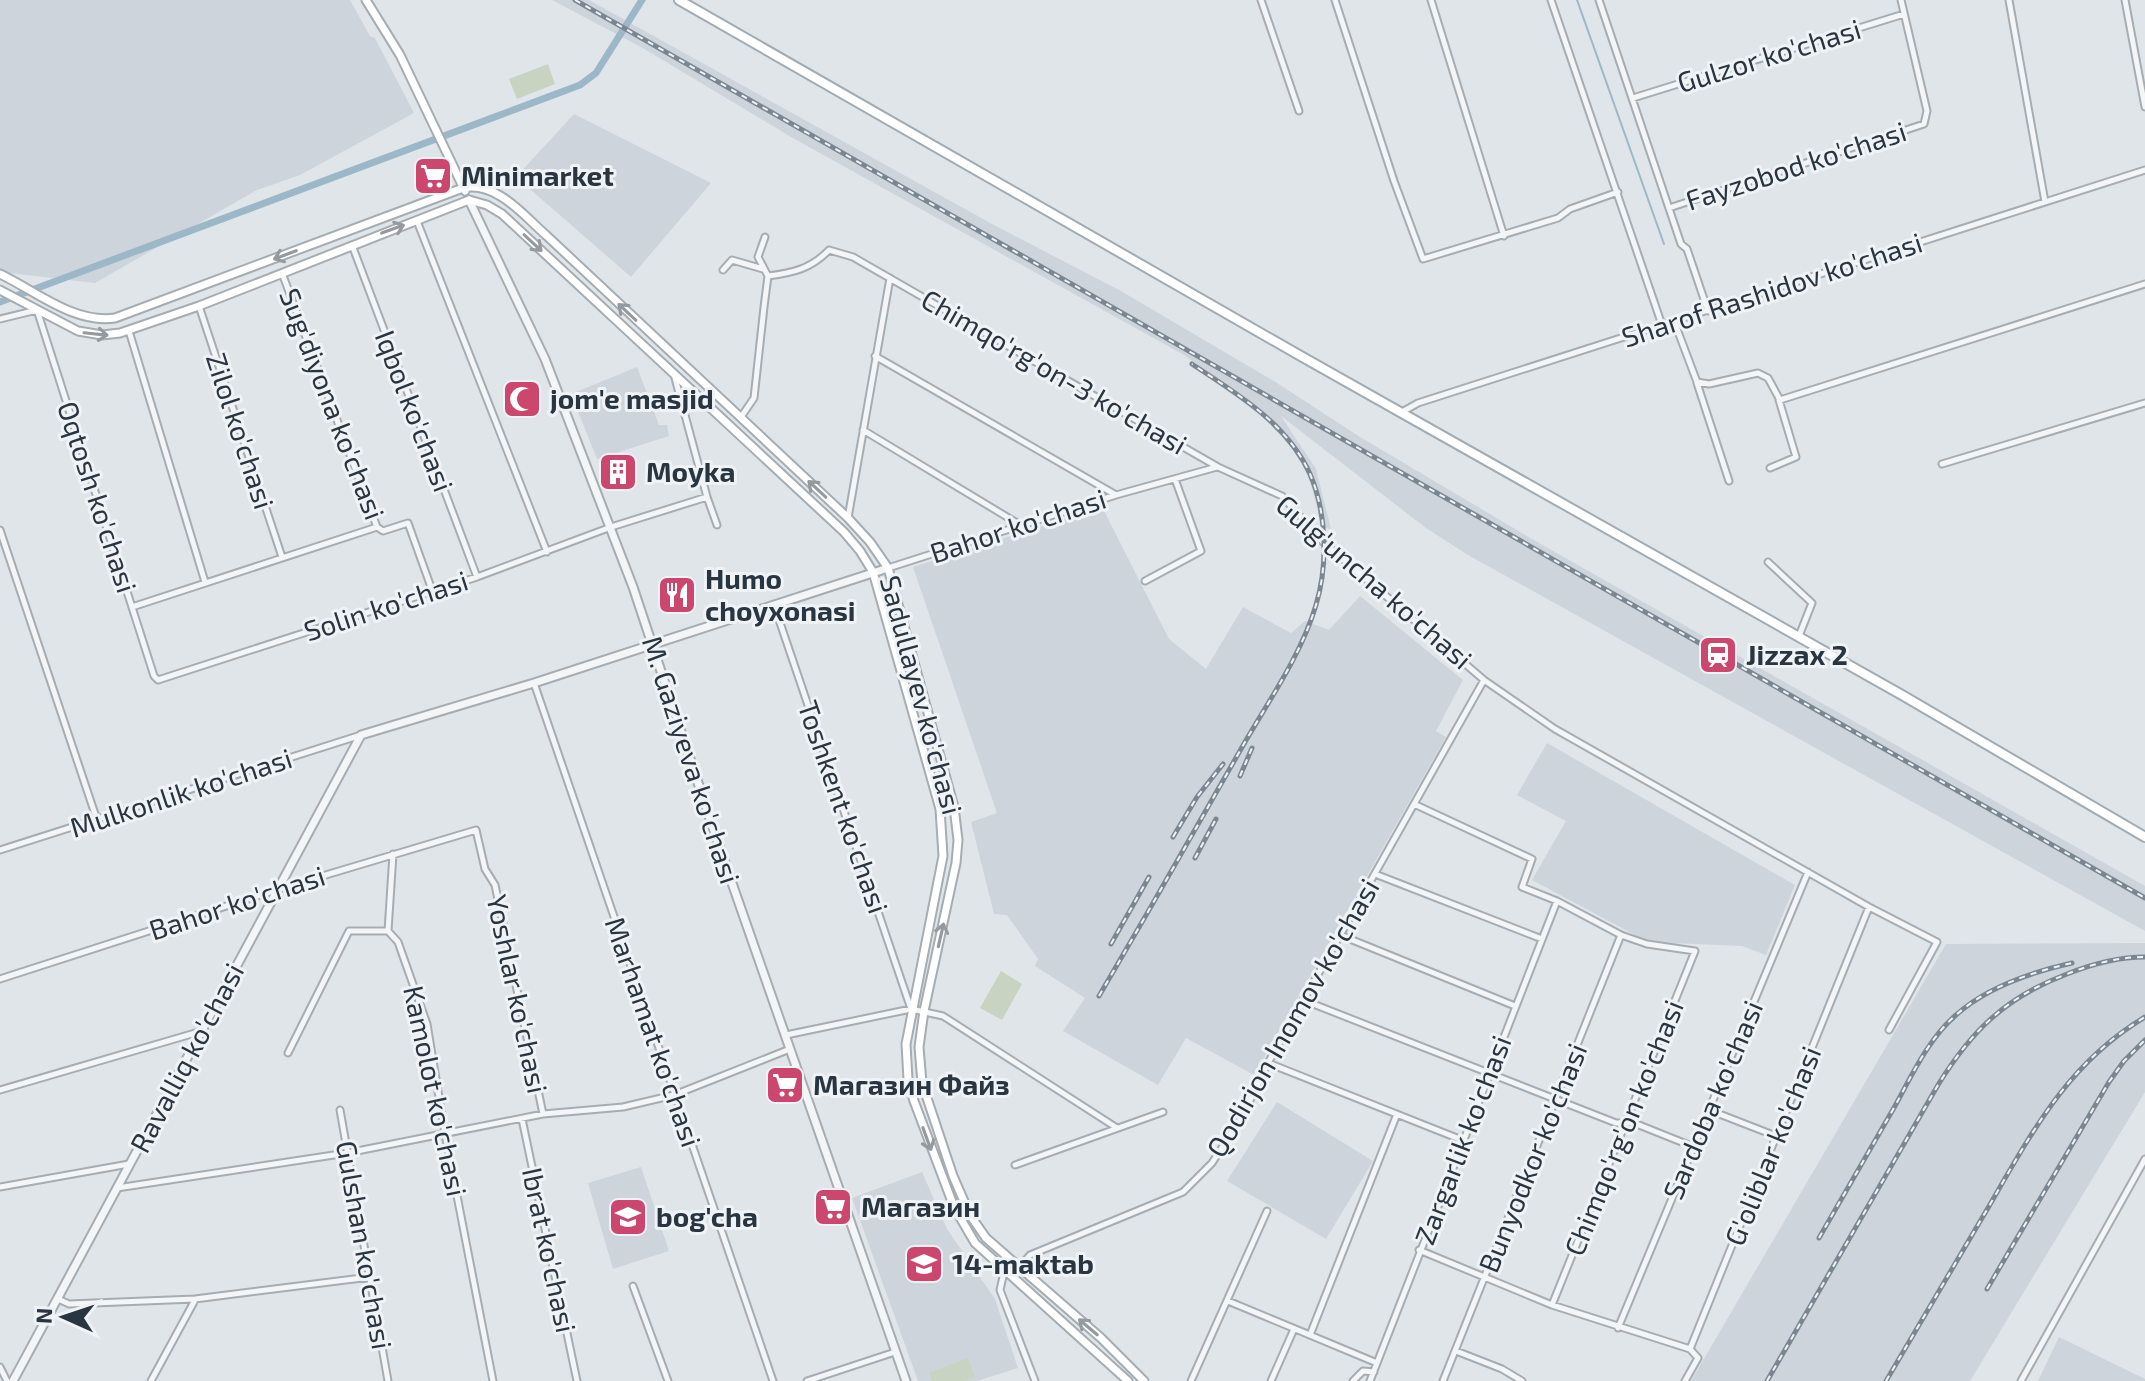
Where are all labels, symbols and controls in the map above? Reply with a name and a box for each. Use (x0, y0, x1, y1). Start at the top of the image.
street label: Gulzor ko'chasi (1673, 11, 1865, 99)
street label: Fayzobod ko'chasi (1681, 113, 1910, 217)
supermarket icon: Minimarket (412, 155, 454, 197)
place label: Minimarket (461, 158, 614, 192)
one-way arrow (380, 221, 405, 235)
street label: Sharof Rashidov ko'chasi (1617, 224, 1926, 354)
one-way arrow (523, 233, 543, 252)
one-way arrow (274, 249, 298, 263)
street label: Chimqo'rg'on-3 ko'chasi (916, 281, 1193, 461)
street label: Sug'diyona ko'chasi (273, 283, 393, 524)
one-way arrow (618, 303, 638, 321)
street label: Iqbol ko'chasi (369, 325, 461, 496)
one-way arrow (83, 326, 109, 341)
street label: Zilol ko'chasi (200, 348, 282, 513)
mosque icon: jom'e masjid (501, 378, 543, 420)
place label: jom'e masjid (550, 381, 714, 415)
street label: Oqtosh ko'chasi (51, 397, 145, 597)
building icon: Moyka (597, 451, 639, 493)
place label: Moyka (646, 454, 735, 488)
one-way arrow (808, 481, 828, 499)
street label: Bahor ko'chasi (925, 481, 1110, 569)
street label: Gulg'uncha ko'chasi (1270, 487, 1479, 676)
place label: Humo choyxonasi (705, 561, 856, 627)
street label: Solin ko'chasi (299, 563, 472, 648)
street label: Sadullayev ko'chasi (874, 571, 970, 818)
restaurant icon: Humo choyxonasi (656, 574, 698, 616)
street label: M. Gaziyeva ko'chasi (636, 632, 748, 888)
station icon: Jizzax 2 (1697, 634, 1739, 676)
place label: Jizzax 2 (1746, 637, 1848, 671)
street label: Toshkent ko'chasi (792, 696, 896, 917)
street label: Mulkonlik ko'chasi (65, 740, 296, 844)
street label: Bahor ko'chasi (144, 858, 329, 946)
street label: Qodirjon Inomov ko'chasi (1199, 872, 1386, 1163)
street label: Yoshlar ko'chasi (480, 891, 556, 1096)
street label: Marhamat ko'chasi (599, 912, 709, 1151)
one-way arrow (934, 922, 949, 948)
street label: Ravalliq ko'chasi (122, 957, 250, 1158)
street label: Kamolot ko'chasi (397, 982, 475, 1199)
street label: Chimqo'rg'on ko'chasi (1556, 995, 1690, 1260)
street label: Sardoba ko'chasi (1655, 995, 1769, 1204)
street label: Zargarlik ko'chasi (1407, 1030, 1518, 1249)
street label: Bunyodkor ko'chasi (1471, 1038, 1594, 1277)
street label: G'oliblar ko'chasi (1717, 1041, 1827, 1250)
supermarket icon: Магазин Файз (764, 1064, 806, 1106)
place label: Магазин Файз (813, 1067, 1010, 1101)
one-way arrow (921, 1126, 936, 1151)
street label: Gulshan ko'chasi (330, 1138, 400, 1352)
street label: Ibrat ko'chasi (516, 1164, 584, 1335)
supermarket icon: Магазин (812, 1186, 854, 1228)
place label: Магазин (861, 1189, 980, 1223)
school or university icon: bog'cha (607, 1196, 649, 1238)
place label: bog'cha (656, 1199, 758, 1233)
school or university icon: 14-maktab (903, 1243, 945, 1285)
place label: 14-maktab (952, 1246, 1094, 1280)
north arrow (24, 1277, 104, 1357)
text: N (30, 1307, 56, 1325)
one-way arrow (1079, 1318, 1099, 1336)

